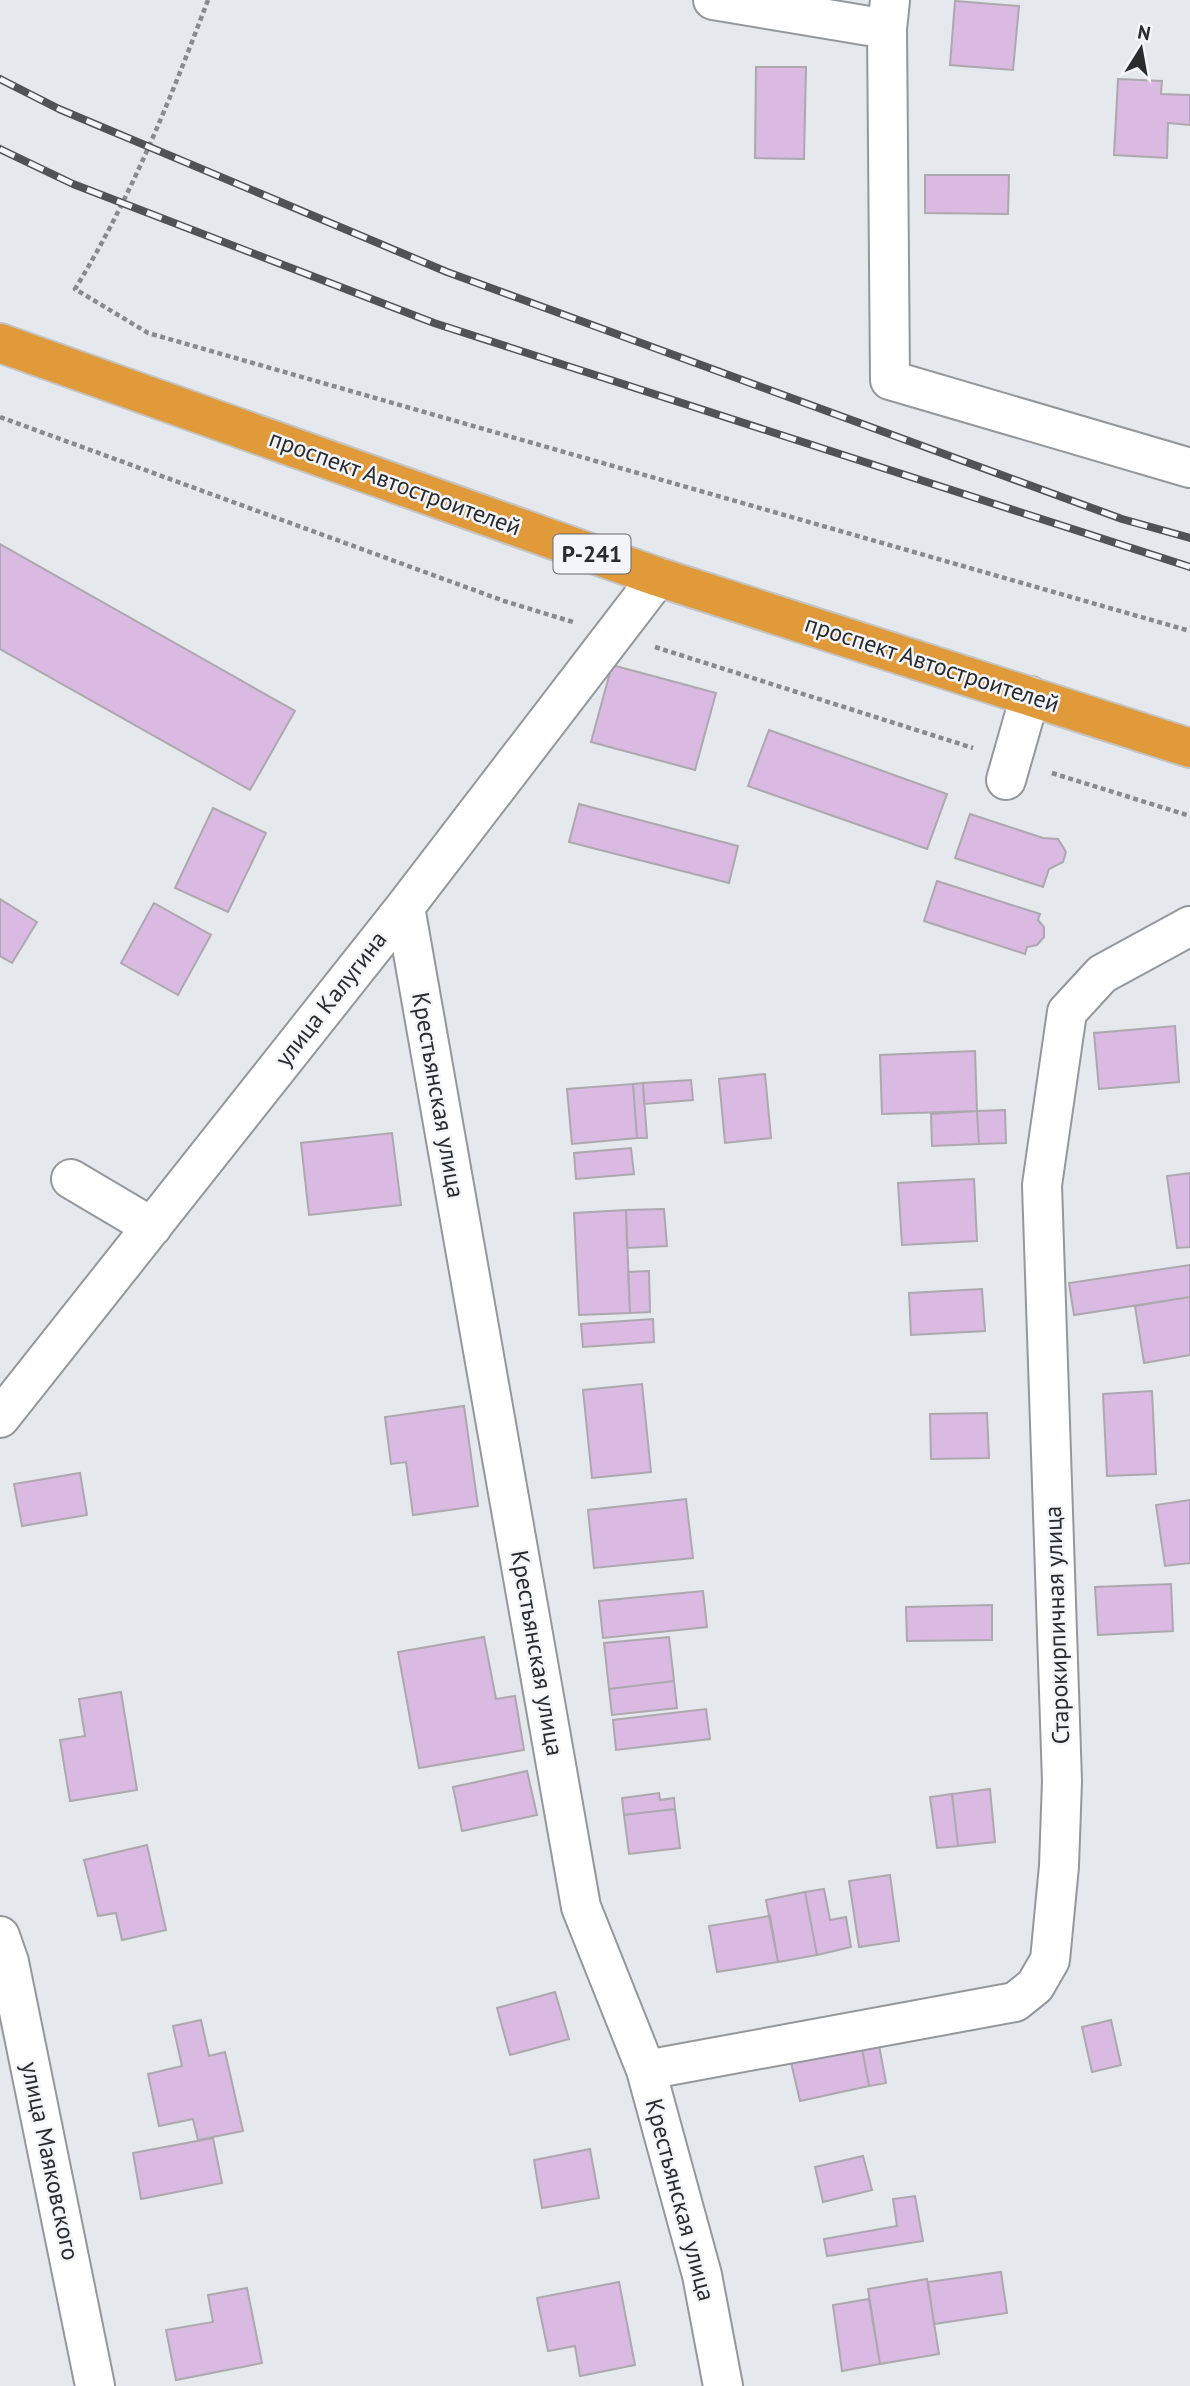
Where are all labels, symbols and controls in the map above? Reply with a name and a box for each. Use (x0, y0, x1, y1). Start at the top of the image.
north arrow (1106, 14, 1176, 84)
text: N (1136, 19, 1153, 45)
street label: проспект Автостроителей (265, 423, 525, 543)
road number: Р-241 (554, 534, 630, 574)
street label: проспект Автостроителей (801, 608, 1063, 719)
street label: улица Калугина (268, 924, 393, 1073)
street label: Крестьянская улица (405, 990, 472, 1200)
street label: Старокирпичная улица (1037, 1505, 1076, 1745)
street label: Крестьянская улица (504, 1548, 571, 1758)
street label: улица Маяковского (14, 2059, 87, 2263)
street label: Крестьянская улица (639, 2095, 722, 2304)

